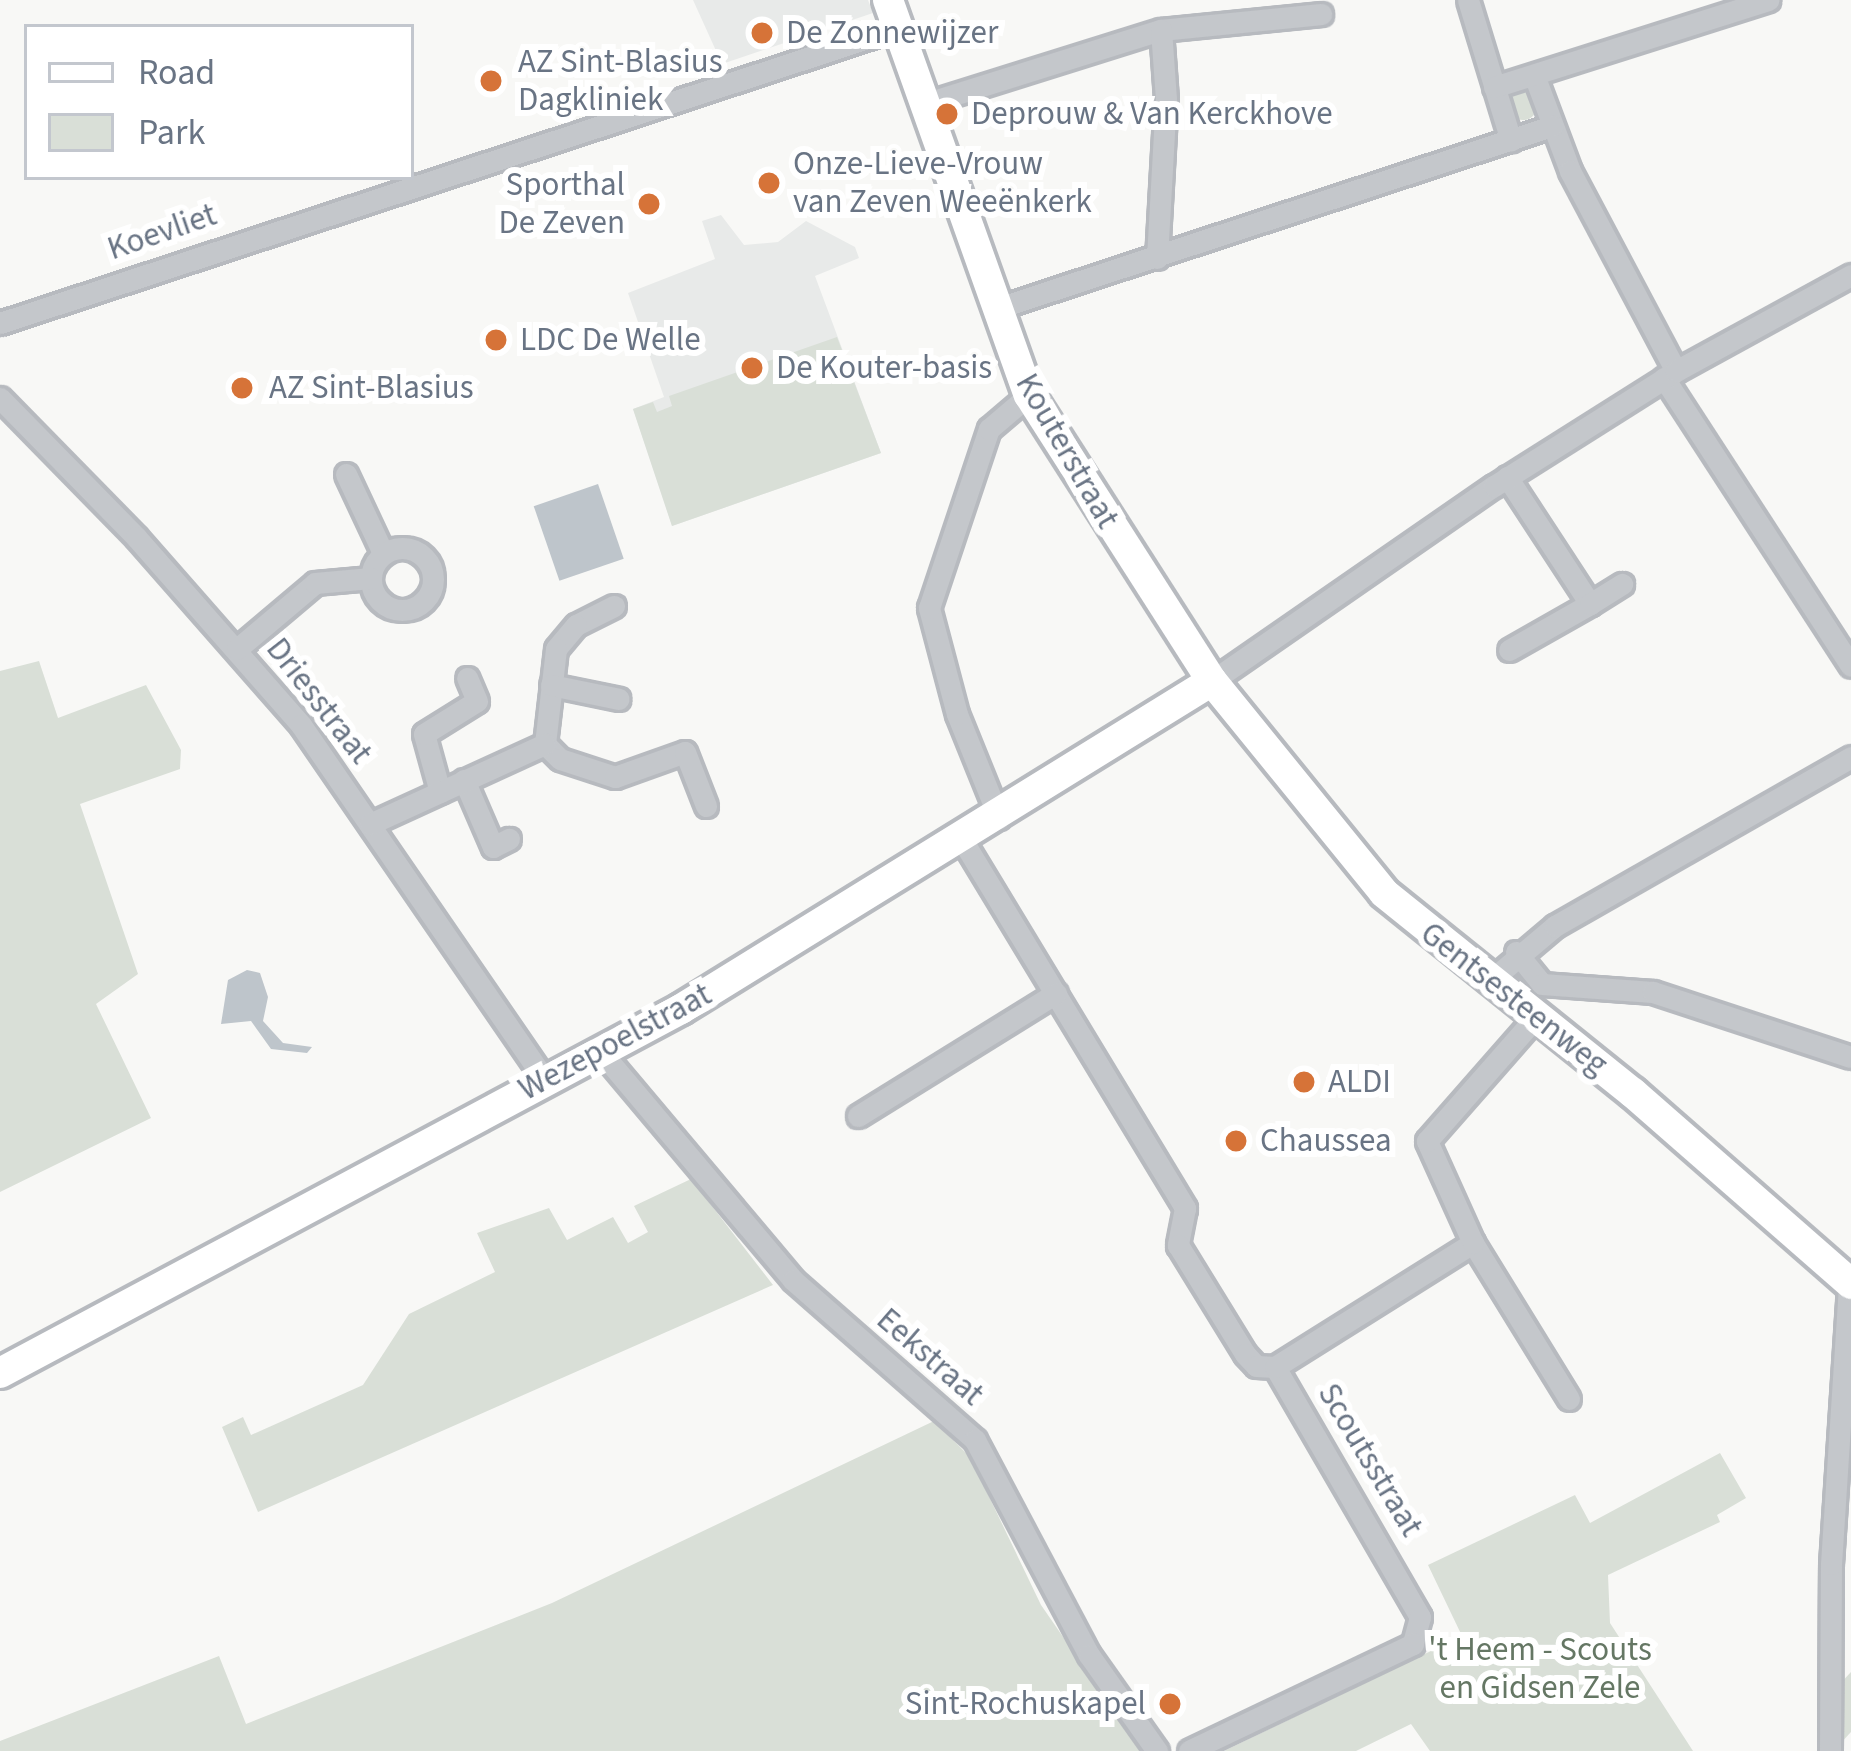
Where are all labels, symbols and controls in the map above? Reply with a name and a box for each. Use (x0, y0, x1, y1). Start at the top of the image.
place label: De Zonnewijzer (786, 13, 998, 53)
marker: De Zonnewijzer (749, 20, 775, 46)
legend (24, 24, 414, 180)
place label: AZ Sint-Blasius Dagkliniek (518, 42, 723, 120)
text: Road (138, 47, 215, 98)
marker: AZ Sint-Blasius Dagkliniek (475, 65, 507, 97)
place label: Deprouw & Van Kerckhove (971, 94, 1333, 134)
marker: Deprouw & Van Kerckhove (934, 101, 960, 127)
text: Park (138, 107, 205, 158)
place label: Onze-Lieve-Vrouw van Zeven Weeënkerk (793, 144, 1092, 222)
place label: Sporthal De Zeven (498, 165, 625, 243)
marker: Onze-Lieve-Vrouw van Zeven Weeënkerk (756, 170, 782, 196)
marker: Sporthal De Zeven (636, 191, 662, 217)
street label: Koevliet (102, 195, 222, 269)
place label: LDC De Welle (520, 320, 701, 360)
marker: LDC De Welle (483, 327, 509, 353)
place label: De Kouter-basis (776, 348, 992, 388)
marker: De Kouter-basis (739, 355, 765, 381)
street label: Kouterstraat (1007, 367, 1127, 535)
place label: AZ Sint-Blasius (269, 368, 474, 408)
marker: AZ Sint-Blasius (226, 372, 258, 404)
street label: Driesstraat (258, 630, 380, 772)
street label: Gentsesteenweg (1412, 914, 1616, 1084)
street label: Wezepoelstraat (512, 975, 718, 1109)
place label: ALDI (1328, 1062, 1391, 1102)
marker: ALDI (1291, 1069, 1317, 1095)
place label: Chaussea (1260, 1121, 1392, 1161)
marker: Chaussea (1223, 1128, 1249, 1154)
street label: Eekstraat (868, 1300, 992, 1414)
street label: Scoutsstraat (1309, 1376, 1431, 1544)
park label: 't Heem - Scouts en Gidsen Zele (1428, 1630, 1652, 1708)
place label: Sint-Rochuskapel (905, 1684, 1146, 1724)
marker: Sint-Rochuskapel (1157, 1691, 1183, 1717)

